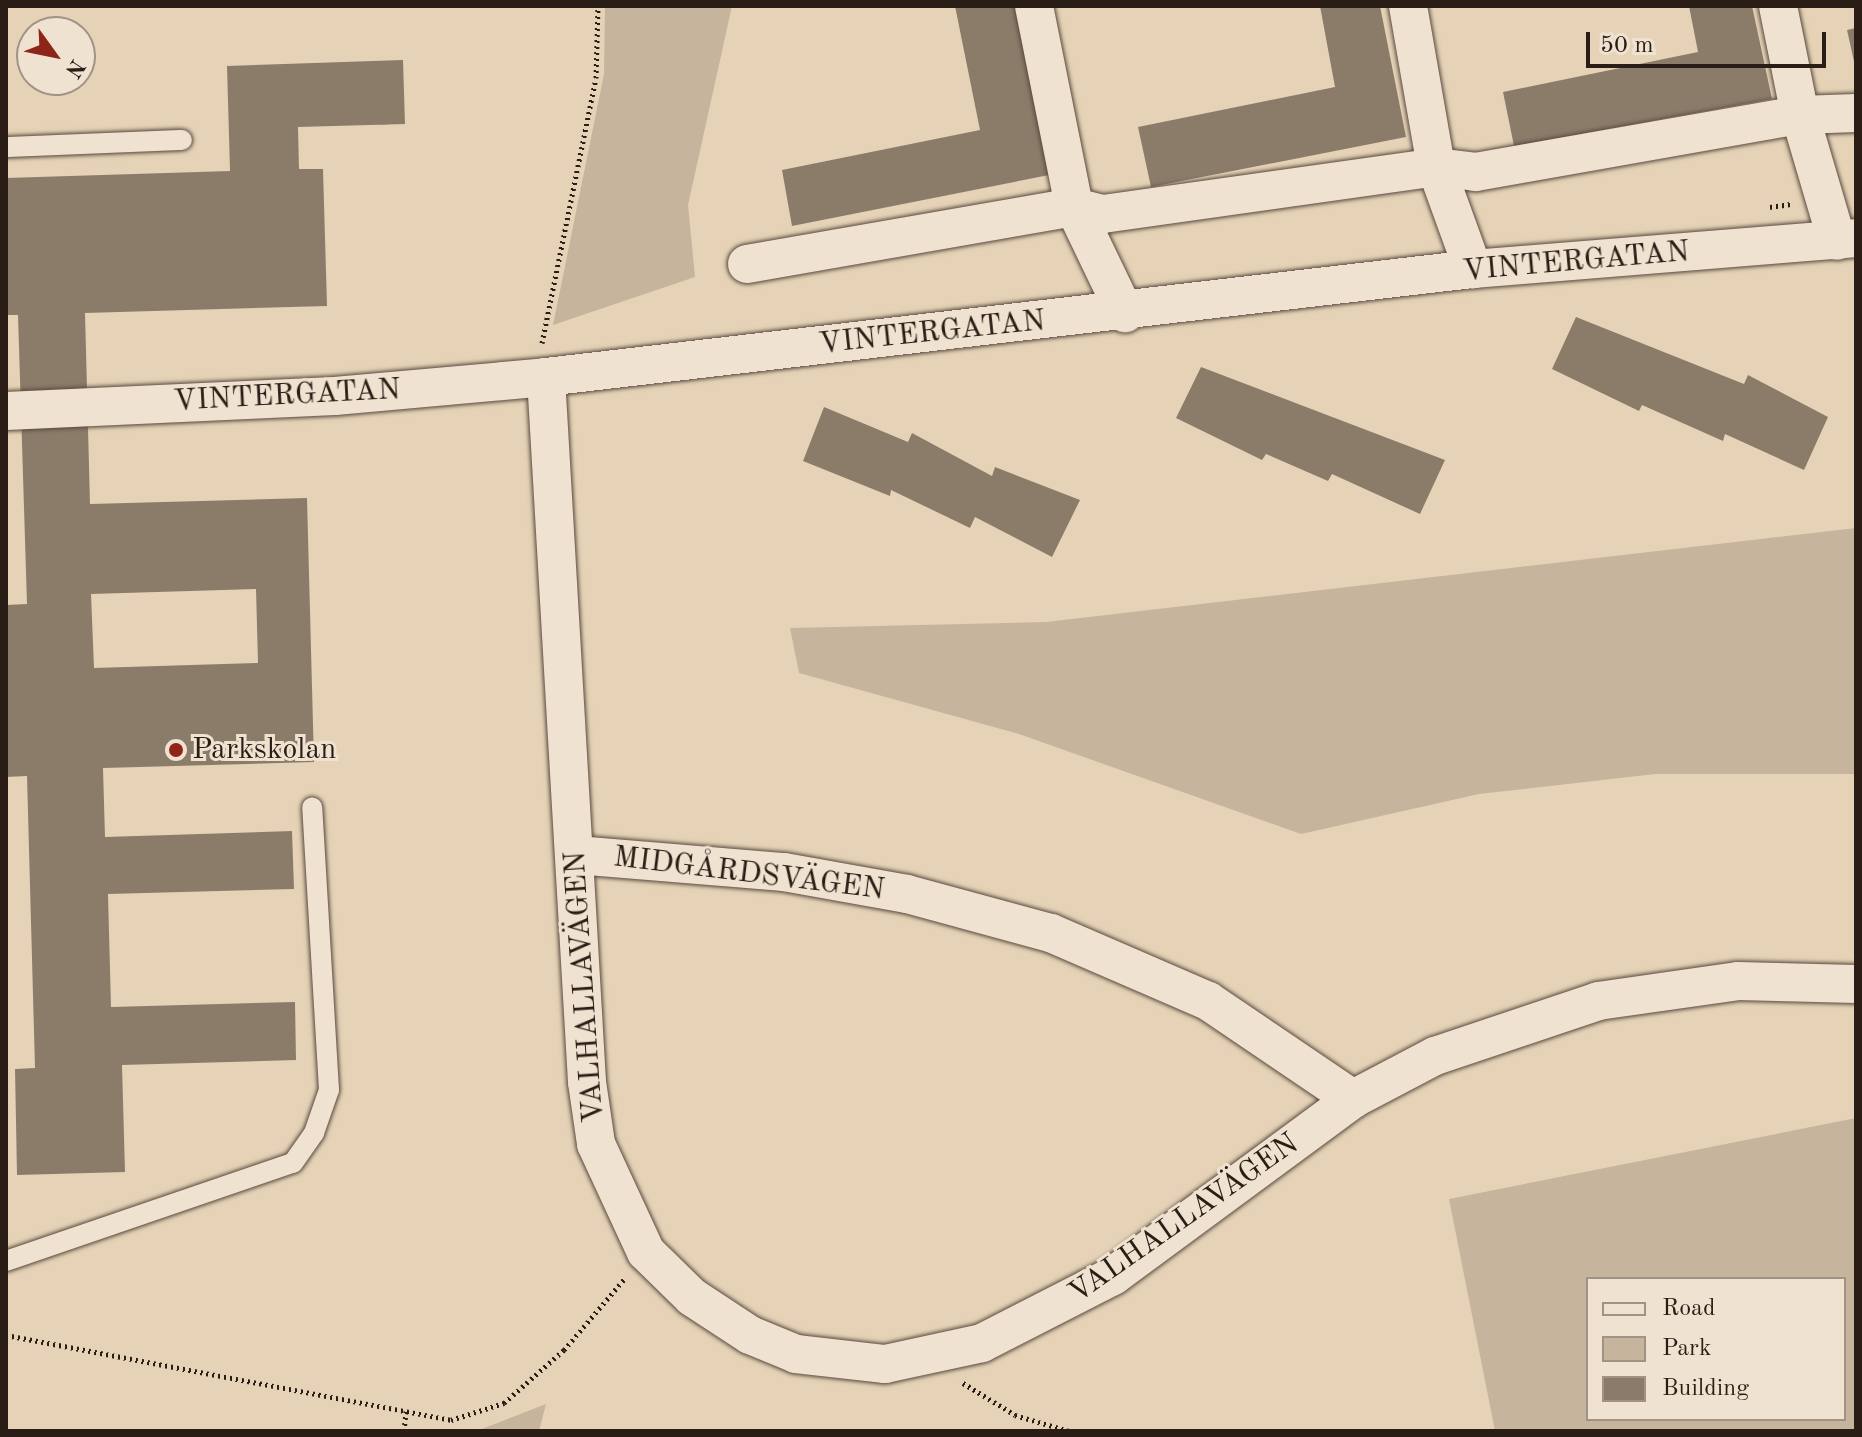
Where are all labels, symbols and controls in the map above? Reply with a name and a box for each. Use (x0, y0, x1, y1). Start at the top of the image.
north arrow (16, 16, 96, 96)
scale bar (1590, 16, 1830, 66)
text: 50 m (1600, 34, 1654, 58)
text: N (61, 55, 88, 81)
street label: VINTERGATAN (1461, 234, 1691, 290)
street label: VINTERGATAN (817, 303, 1047, 363)
street label: VINTERGATAN (172, 372, 402, 420)
place label: Parkskolan (192, 732, 336, 768)
marker: Parkskolan (167, 741, 185, 759)
street label: MIDGÅRDSVÄGEN (611, 839, 887, 909)
street label: VALHALLAVÄGEN (558, 850, 612, 1124)
street label: VALHALLAVÄGEN (1062, 1126, 1306, 1312)
legend (1586, 1277, 1846, 1421)
text: Road (1662, 1297, 1715, 1321)
text: Park (1662, 1337, 1711, 1361)
text: Building (1662, 1377, 1749, 1401)

